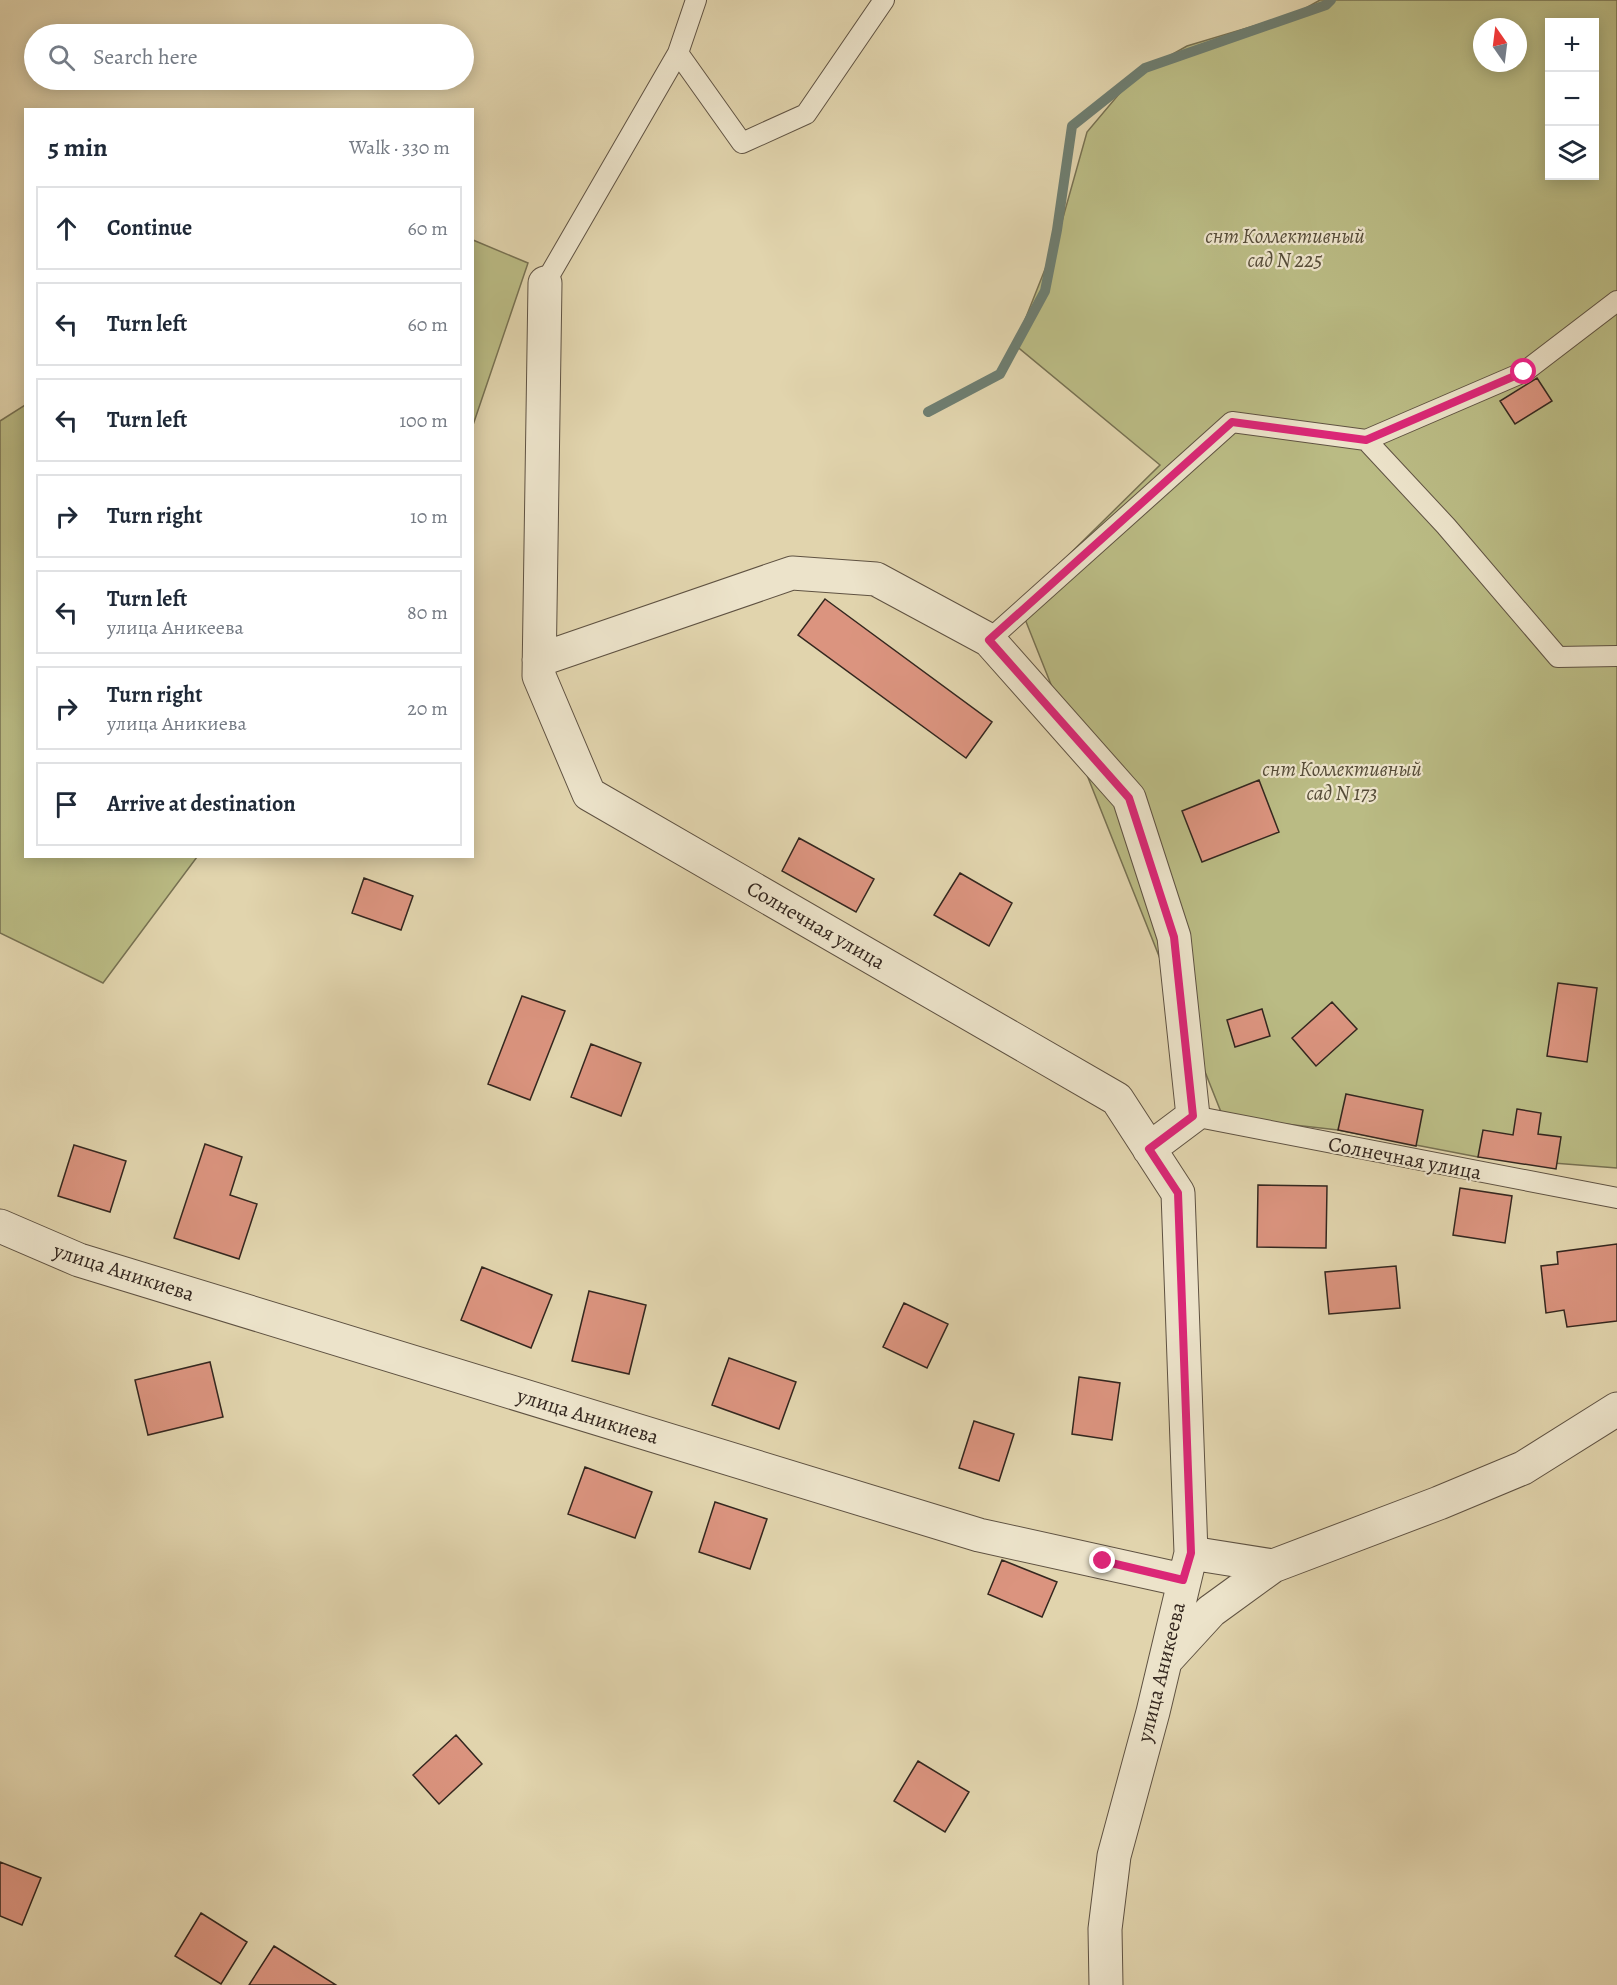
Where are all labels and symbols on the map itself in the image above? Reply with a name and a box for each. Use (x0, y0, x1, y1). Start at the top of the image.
north arrow (1473, 18, 1527, 72)
park label: снт Коллективный сад N 225 (1205, 222, 1365, 274)
route start (1510, 358, 1536, 384)
park label: снт Коллективный сад N 173 (1262, 755, 1422, 807)
street label: Солнечная улица (742, 874, 891, 976)
street label: Солнечная улица (1326, 1129, 1484, 1187)
street label: улица Аникиева (49, 1236, 198, 1308)
street label: улица Аникиева (513, 1381, 662, 1451)
route end (1089, 1547, 1115, 1573)
street label: улица Аникеева (1130, 1599, 1192, 1746)

